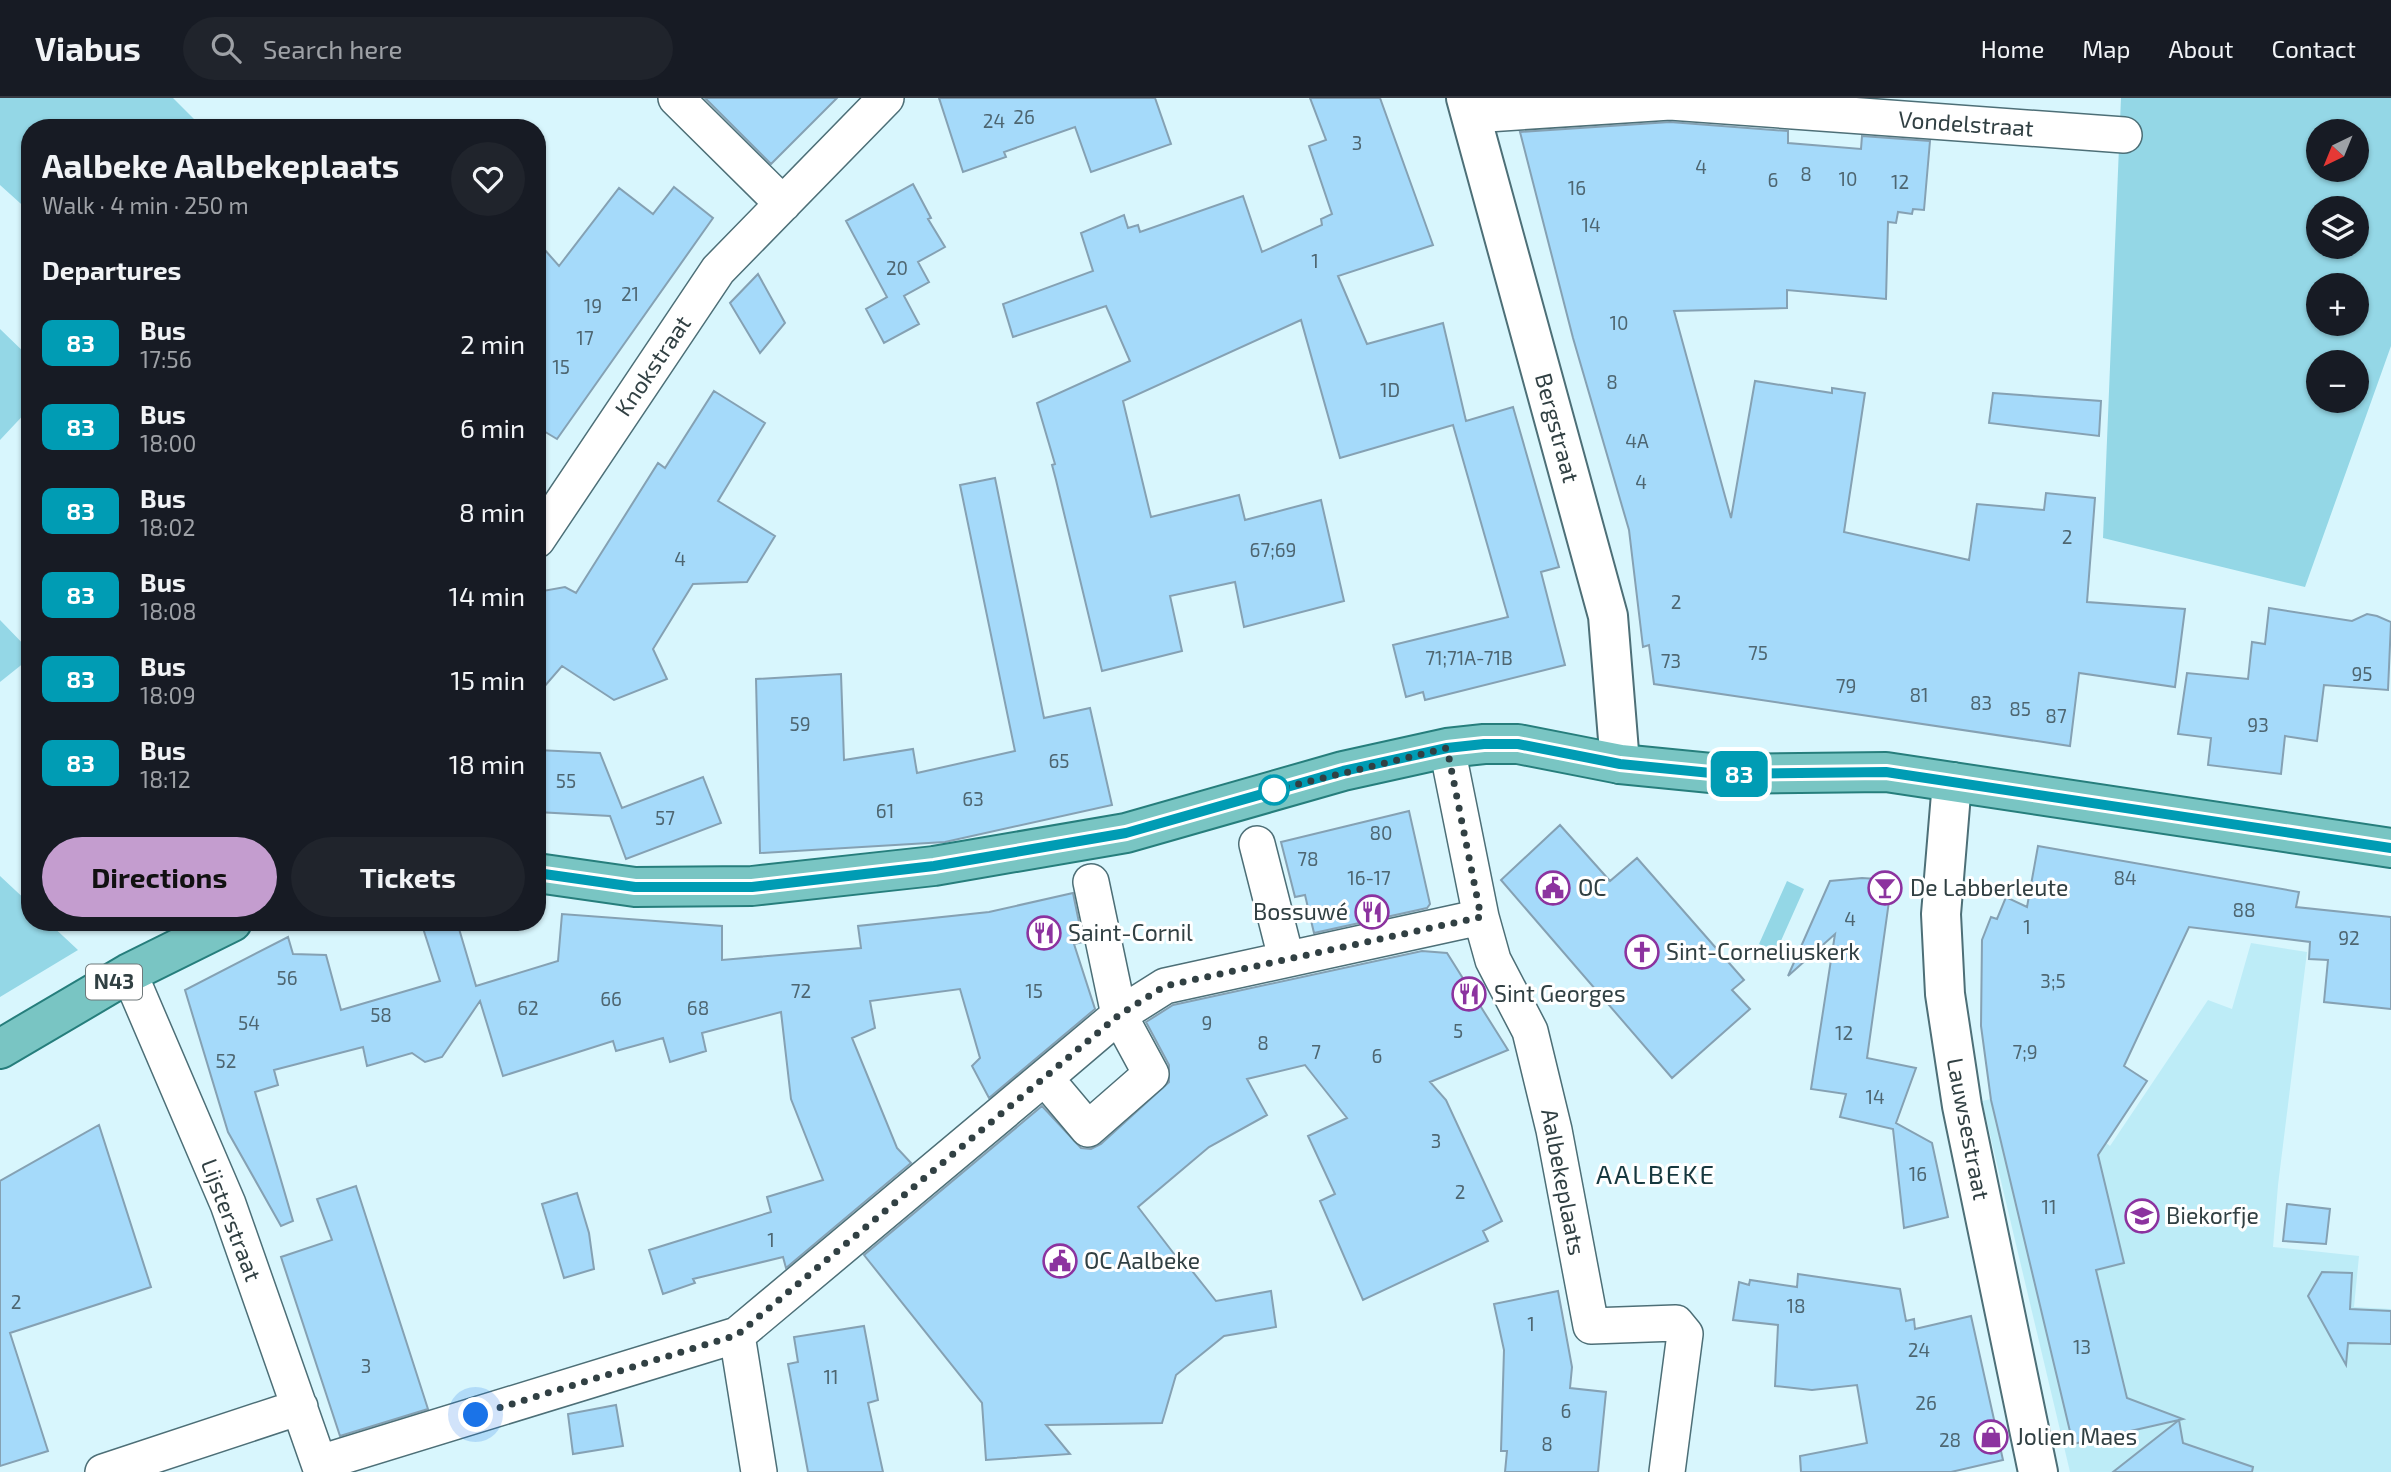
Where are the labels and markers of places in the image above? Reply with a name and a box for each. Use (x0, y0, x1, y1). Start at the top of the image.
unlabelled marker (1259, 775, 1289, 805)
public building icon: OC (1534, 869, 1572, 907)
bar icon: De Labberleute (1866, 869, 1904, 907)
place label: OC (1578, 873, 1606, 901)
place label: De Labberleute (1910, 873, 2068, 901)
restaurant icon: Bossuwé (1353, 893, 1391, 931)
place label: Bossuwé (1253, 897, 1348, 925)
restaurant icon: Saint-Cornil (1025, 914, 1063, 952)
place label: Saint-Cornil (1068, 918, 1193, 946)
church icon: Sint-Corneliuskerk (1623, 933, 1661, 971)
place label: Sint-Corneliuskerk (1666, 937, 1860, 965)
restaurant icon: Sint Georges (1450, 975, 1488, 1013)
place label: Sint Georges (1494, 979, 1626, 1007)
school or university icon: Biekorfje (2123, 1197, 2161, 1235)
place label: Biekorfje (2166, 1201, 2259, 1229)
public building icon: OC Aalbeke (1041, 1242, 1079, 1280)
place label: OC Aalbeke (1084, 1246, 1200, 1274)
shop icon: Jolien Maes (1972, 1418, 2010, 1456)
place label: Jolien Maes (2016, 1422, 2137, 1450)

